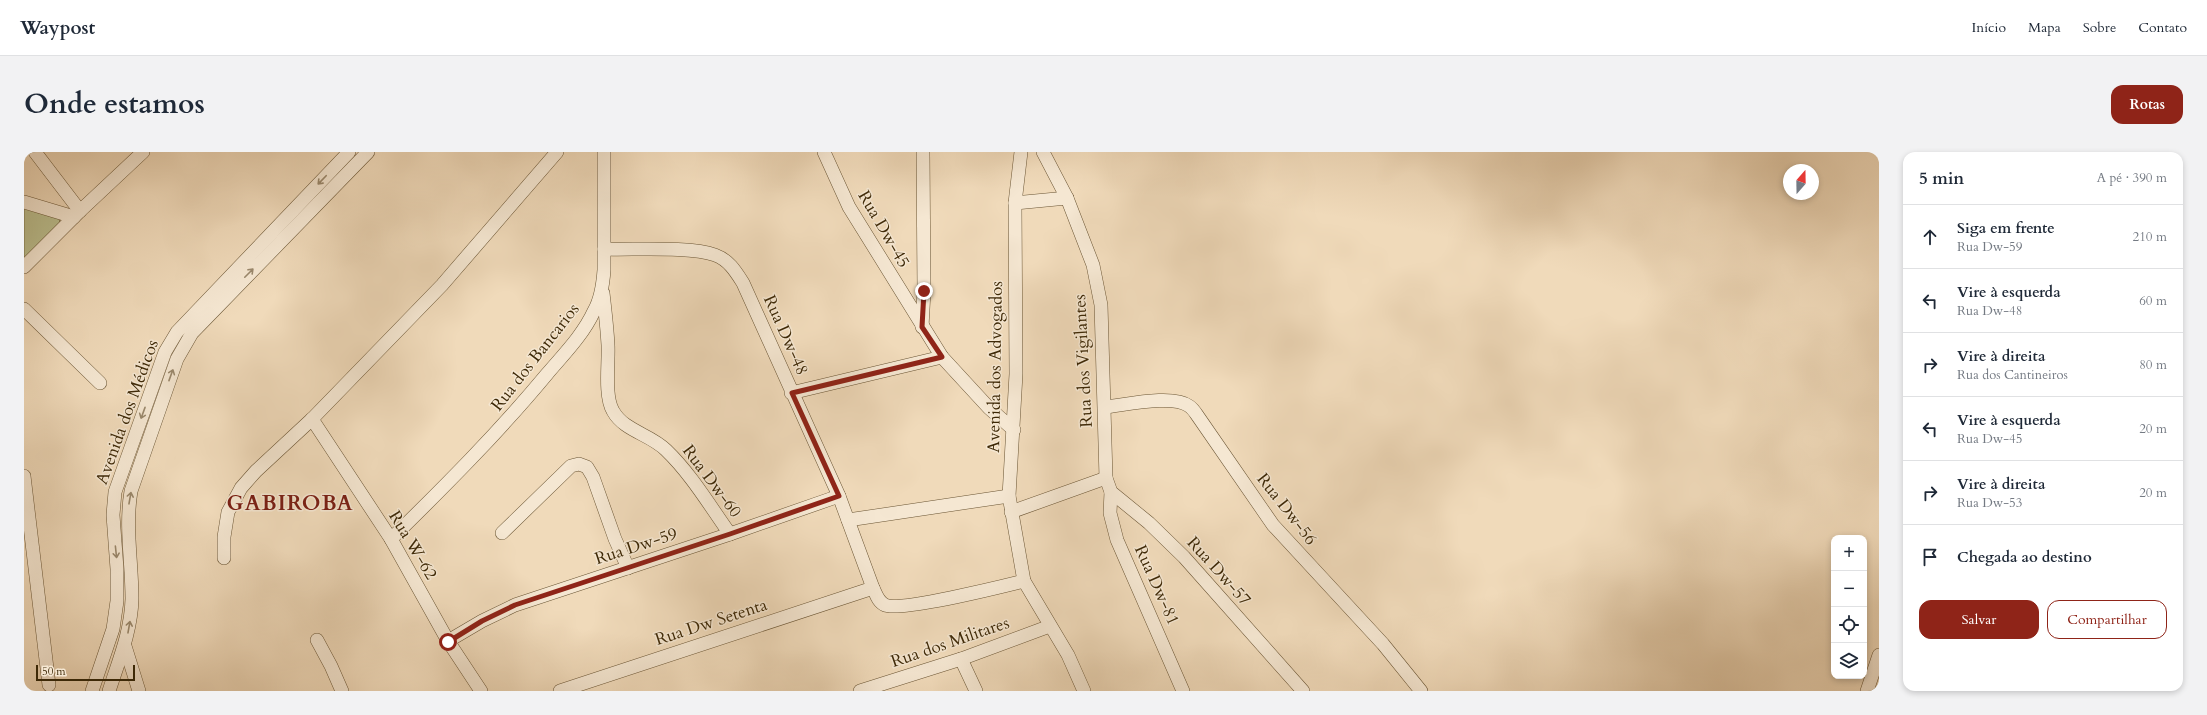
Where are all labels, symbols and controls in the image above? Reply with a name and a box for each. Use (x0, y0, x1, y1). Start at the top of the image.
text: Waypost (20, 15, 95, 41)
text: Início (1971, 18, 2006, 37)
text: Mapa (2028, 18, 2061, 37)
text: Sobre (2083, 18, 2116, 37)
text: Contato (2138, 18, 2187, 37)
text: Onde estamos (24, 85, 205, 123)
button: Rotas (2111, 85, 2183, 124)
north arrow (1783, 164, 1819, 200)
text: 5 min (1919, 167, 1964, 190)
text: A pé · 390 m (2097, 169, 2167, 187)
one-way arrow (317, 175, 326, 185)
street label: Rua Dw-45 (853, 186, 915, 272)
text: Siga em frente (1957, 218, 2055, 238)
icon: ahead (1919, 226, 1941, 248)
text: 210 m (2133, 228, 2167, 246)
text: Rua Dw-59 (1957, 238, 2022, 256)
one-way arrow (245, 268, 254, 278)
street label: Avenida dos Advogados (982, 280, 1008, 453)
route end (915, 282, 933, 300)
text: Vire à esquerda (1957, 282, 2061, 302)
icon: left (1919, 290, 1941, 312)
street label: Rua Dw-48 (758, 291, 814, 379)
text: 60 m (2139, 292, 2167, 310)
street label: Rua dos Vigilantes (1068, 294, 1098, 428)
street label: Rua dos Bancarios (486, 298, 585, 416)
text: Rua Dw-48 (1957, 302, 2022, 320)
street label: Avenida dos Médicos (90, 336, 164, 488)
text: Vire à direita (1957, 346, 2045, 366)
icon: right (1919, 354, 1941, 376)
text: 80 m (2139, 356, 2167, 374)
text: Rua dos Cantineiros (1957, 366, 2068, 384)
one-way arrow (168, 368, 175, 381)
one-way arrow (138, 407, 146, 419)
text: Vire à esquerda (1957, 410, 2061, 430)
icon: left (1919, 418, 1941, 440)
text: 20 m (2139, 420, 2167, 438)
text: Rua Dw-45 (1957, 430, 2022, 448)
street label: Rua Dw-60 (677, 440, 747, 522)
street label: Rua Dw-56 (1252, 468, 1323, 550)
text: Vire à direita (1957, 474, 2045, 494)
icon: right (1919, 482, 1941, 504)
text: 20 m (2139, 484, 2167, 502)
district label: GABIROBA (227, 489, 353, 518)
one-way arrow (126, 492, 134, 505)
text: Rua Dw-53 (1957, 494, 2022, 512)
street label: Rua W-62 (383, 506, 443, 584)
street label: Rua Dw-59 (592, 522, 680, 570)
street label: Rua Dw-57 (1182, 532, 1256, 611)
map controls (1831, 535, 1867, 679)
button: + (1831, 535, 1867, 571)
street label: Rua Dw-81 (1129, 541, 1185, 629)
one-way arrow (112, 545, 119, 558)
icon: arrive (1919, 546, 1941, 568)
text: Chegada ao destino (1957, 547, 2092, 567)
button: − (1831, 571, 1867, 607)
street label: Rua Dw Setenta (652, 593, 771, 651)
button: Salvar (1919, 600, 2039, 639)
button: Compartilhar (2047, 600, 2167, 639)
button: locate (1831, 607, 1867, 643)
street label: Rua dos Militares (888, 611, 1013, 673)
one-way arrow (125, 621, 133, 634)
route start (439, 633, 457, 651)
button: layers (1831, 643, 1867, 679)
scale bar (36, 663, 135, 682)
text: 50 m (42, 664, 66, 679)

